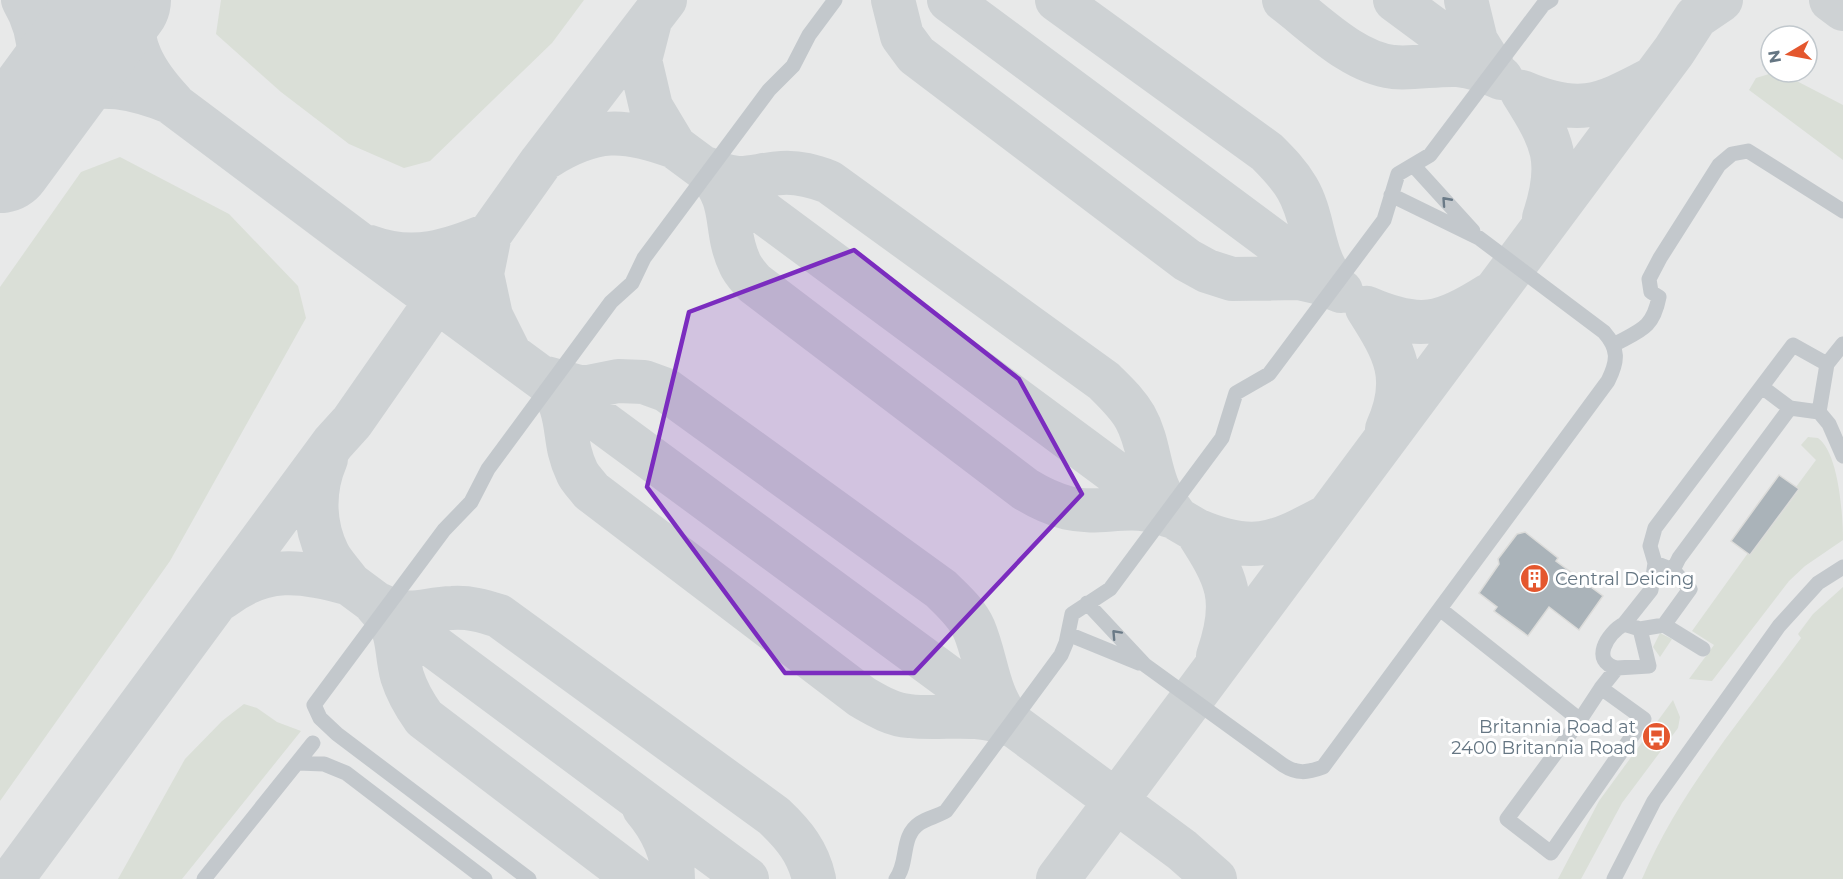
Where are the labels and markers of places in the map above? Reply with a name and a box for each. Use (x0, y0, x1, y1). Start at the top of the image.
building icon: Central Deicing (1518, 563, 1550, 595)
place label: Central Deicing (1555, 568, 1694, 590)
place label: Britannia Road at 2400 Britannia Road (1451, 716, 1636, 759)
bus stop icon: Britannia Road at 2400 Britannia Road (1641, 721, 1673, 753)

